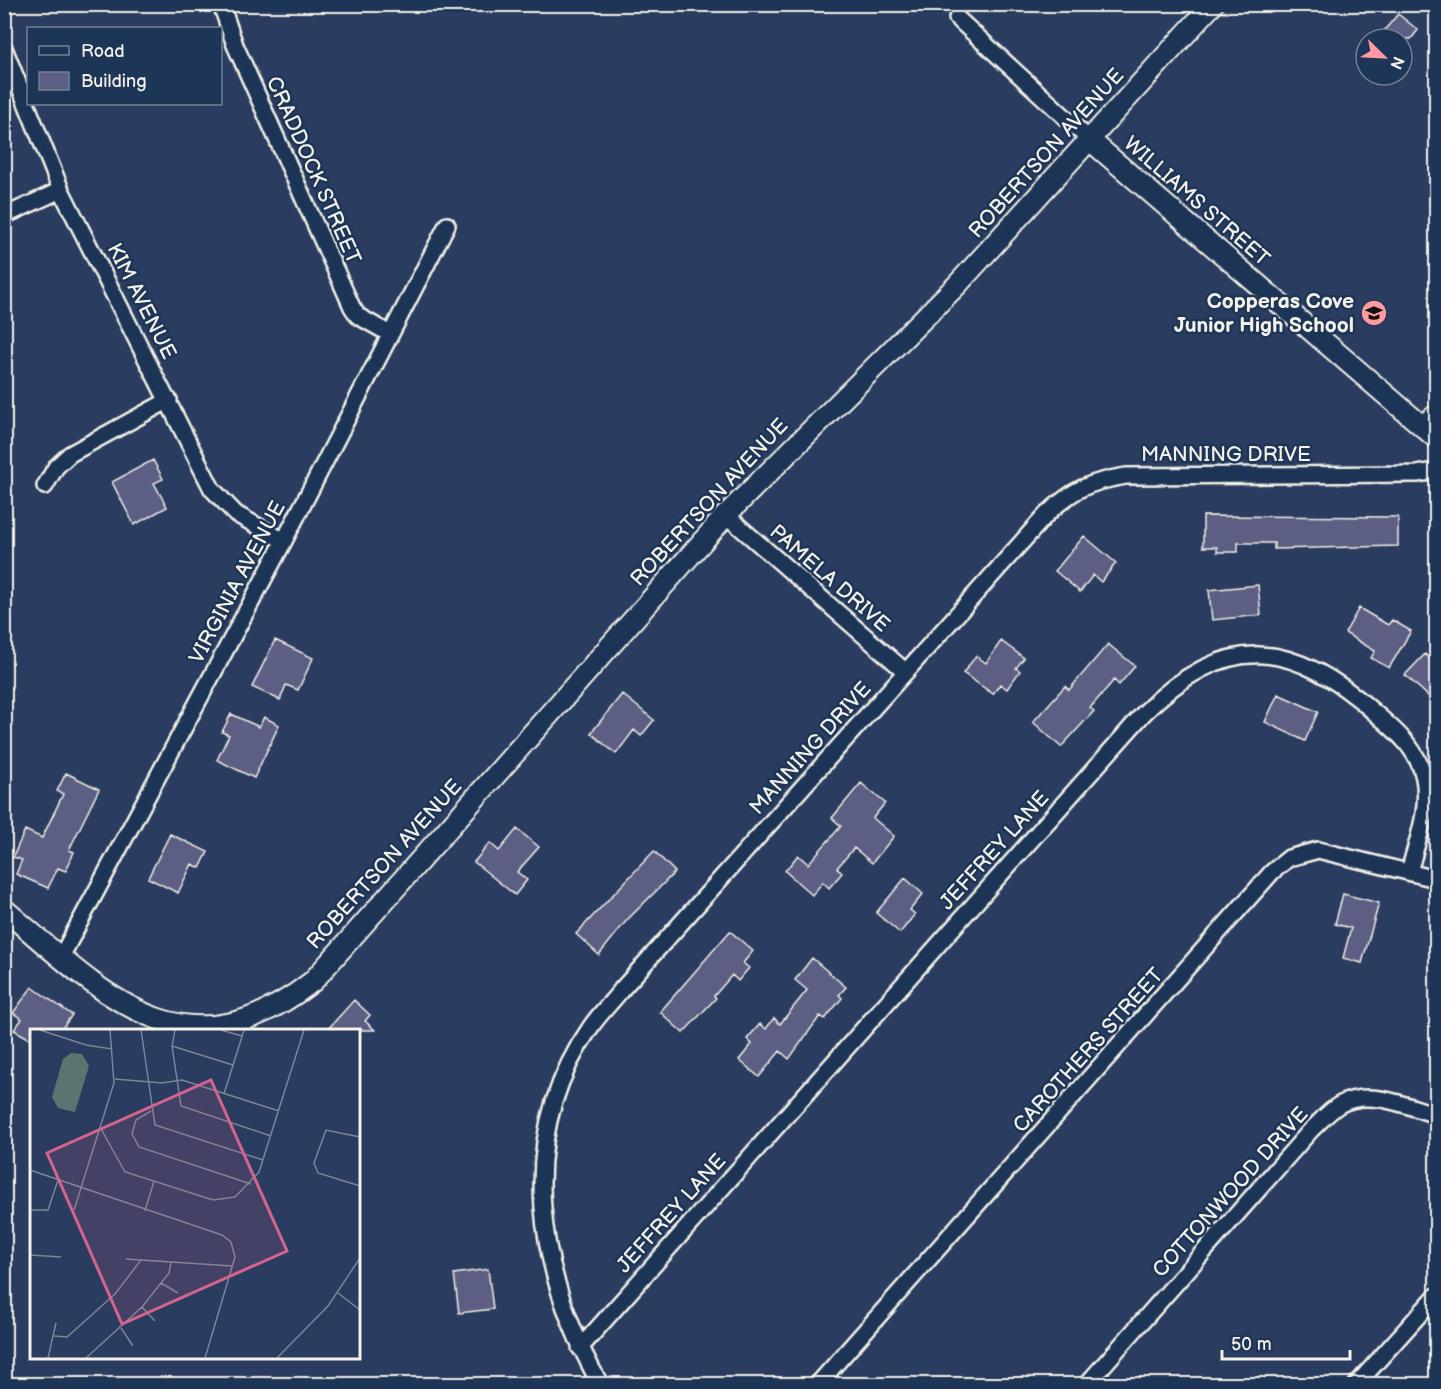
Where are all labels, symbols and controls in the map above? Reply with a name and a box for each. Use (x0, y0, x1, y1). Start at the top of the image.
legend (27, 27, 222, 105)
north arrow (1354, 27, 1414, 87)
text: Road (81, 41, 125, 62)
text: N (1385, 53, 1407, 72)
street label: ROBERTSON AVENUE (964, 63, 1129, 243)
text: Building (81, 71, 147, 92)
street label: CRADDOCK STREET (261, 72, 366, 268)
street label: WILLIAMS STREET (1119, 131, 1275, 272)
street label: KIM AVENUE (102, 239, 181, 363)
place label: Copperas Cove Junior High School (1174, 289, 1354, 338)
school or university icon: Copperas Cove Junior High School (1359, 298, 1389, 328)
street label: ROBERTSON AVENUE (625, 413, 793, 591)
street label: MANNING DRIVE (1141, 442, 1311, 467)
street label: VIRGINIA AVENUE (184, 497, 291, 668)
street label: PAMELA DRIVE (765, 519, 895, 637)
street label: MANNING DRIVE (744, 677, 876, 820)
street label: ROBERTSON AVENUE (302, 774, 467, 954)
street label: JEFFREY LANE (934, 786, 1054, 915)
street label: CAROTHERS STREET (1008, 963, 1169, 1138)
inset map (30, 1029, 360, 1359)
street label: COTTONWOOD DRIVE (1147, 1102, 1313, 1283)
street label: JEFFREY LANE (611, 1149, 731, 1278)
scale bar (1222, 1323, 1350, 1361)
text: 50 m (1231, 1334, 1272, 1355)

